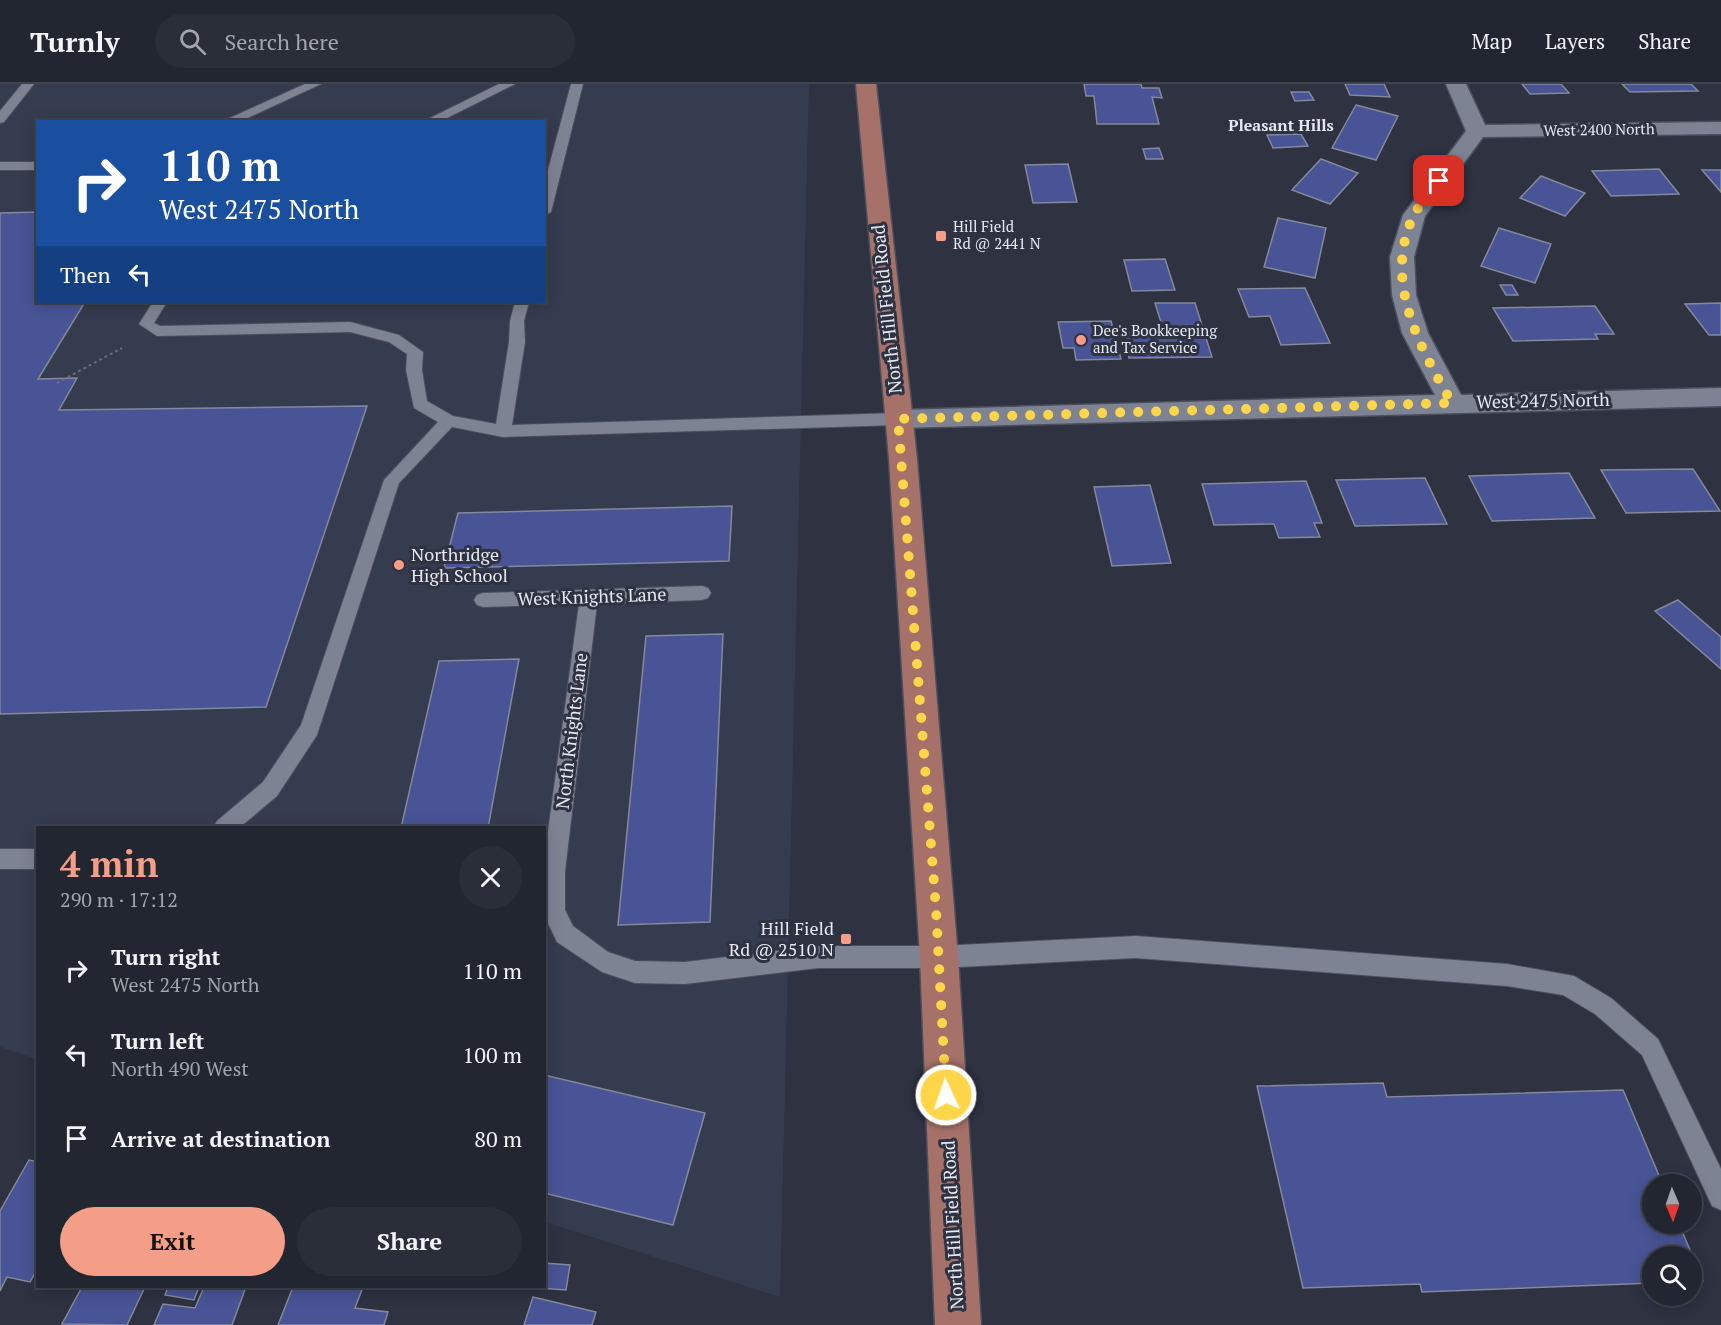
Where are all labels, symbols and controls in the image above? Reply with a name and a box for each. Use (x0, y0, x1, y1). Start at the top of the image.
search box (155, 14, 575, 68)
text: Turnly (30, 23, 119, 60)
icon: search (176, 25, 209, 58)
text: Search here (224, 27, 339, 56)
text: Map (1471, 27, 1512, 55)
text: Layers (1545, 27, 1605, 55)
text: Share (1638, 27, 1691, 55)
district label: Pleasant Hills (1228, 114, 1334, 136)
street label: West 2400 North (1543, 118, 1655, 140)
text: 110 m (159, 137, 280, 193)
icon: right (60, 144, 138, 222)
pin (1413, 155, 1464, 206)
icon: arrive (1422, 164, 1455, 197)
text: West 2475 North (159, 191, 359, 227)
place label: Hill Field Rd @ 2441 N (953, 216, 1041, 253)
street label: North Hill Field Road (865, 224, 907, 395)
marker: Hill Field Rd @ 2441 N (934, 229, 948, 243)
icon: left (123, 258, 156, 291)
text: Then (60, 260, 111, 289)
place label: Dee's Bookkeeping and Tax Service (1093, 320, 1218, 357)
marker: Dee's Bookkeeping and Tax Service (1074, 333, 1088, 347)
street label: West 2475 North (1476, 387, 1610, 413)
place label: Northridge High School (411, 542, 508, 587)
marker: Northridge High School (392, 558, 406, 572)
street label: West Knights Lane (517, 581, 667, 611)
street label: North Knights Lane (550, 652, 592, 810)
text: 4 min (60, 840, 158, 887)
button: close (459, 846, 522, 909)
text: 290 m · 17:12 (60, 886, 178, 913)
place label: Hill Field Rd @ 2510 N (729, 916, 834, 961)
marker: Hill Field Rd @ 2510 N (839, 932, 853, 946)
text: Turn right (111, 942, 220, 971)
icon: right (60, 954, 93, 987)
text: 110 m (462, 956, 522, 985)
text: West 2475 North (111, 971, 259, 998)
text: Turn left (111, 1026, 204, 1055)
icon: left (60, 1038, 93, 1071)
text: 100 m (462, 1040, 522, 1069)
text: North 490 West (111, 1055, 249, 1082)
position arrow (914, 1063, 978, 1127)
icon: arrive (60, 1122, 93, 1155)
text: Arrive at destination (111, 1124, 330, 1153)
text: 80 m (474, 1124, 522, 1153)
street label: North Hill Field Road (936, 1140, 968, 1310)
north arrow (1642, 1174, 1702, 1234)
map controls (1642, 1174, 1702, 1306)
button: Exit (60, 1207, 285, 1276)
button: Share (297, 1207, 522, 1276)
button: search (1642, 1246, 1702, 1306)

